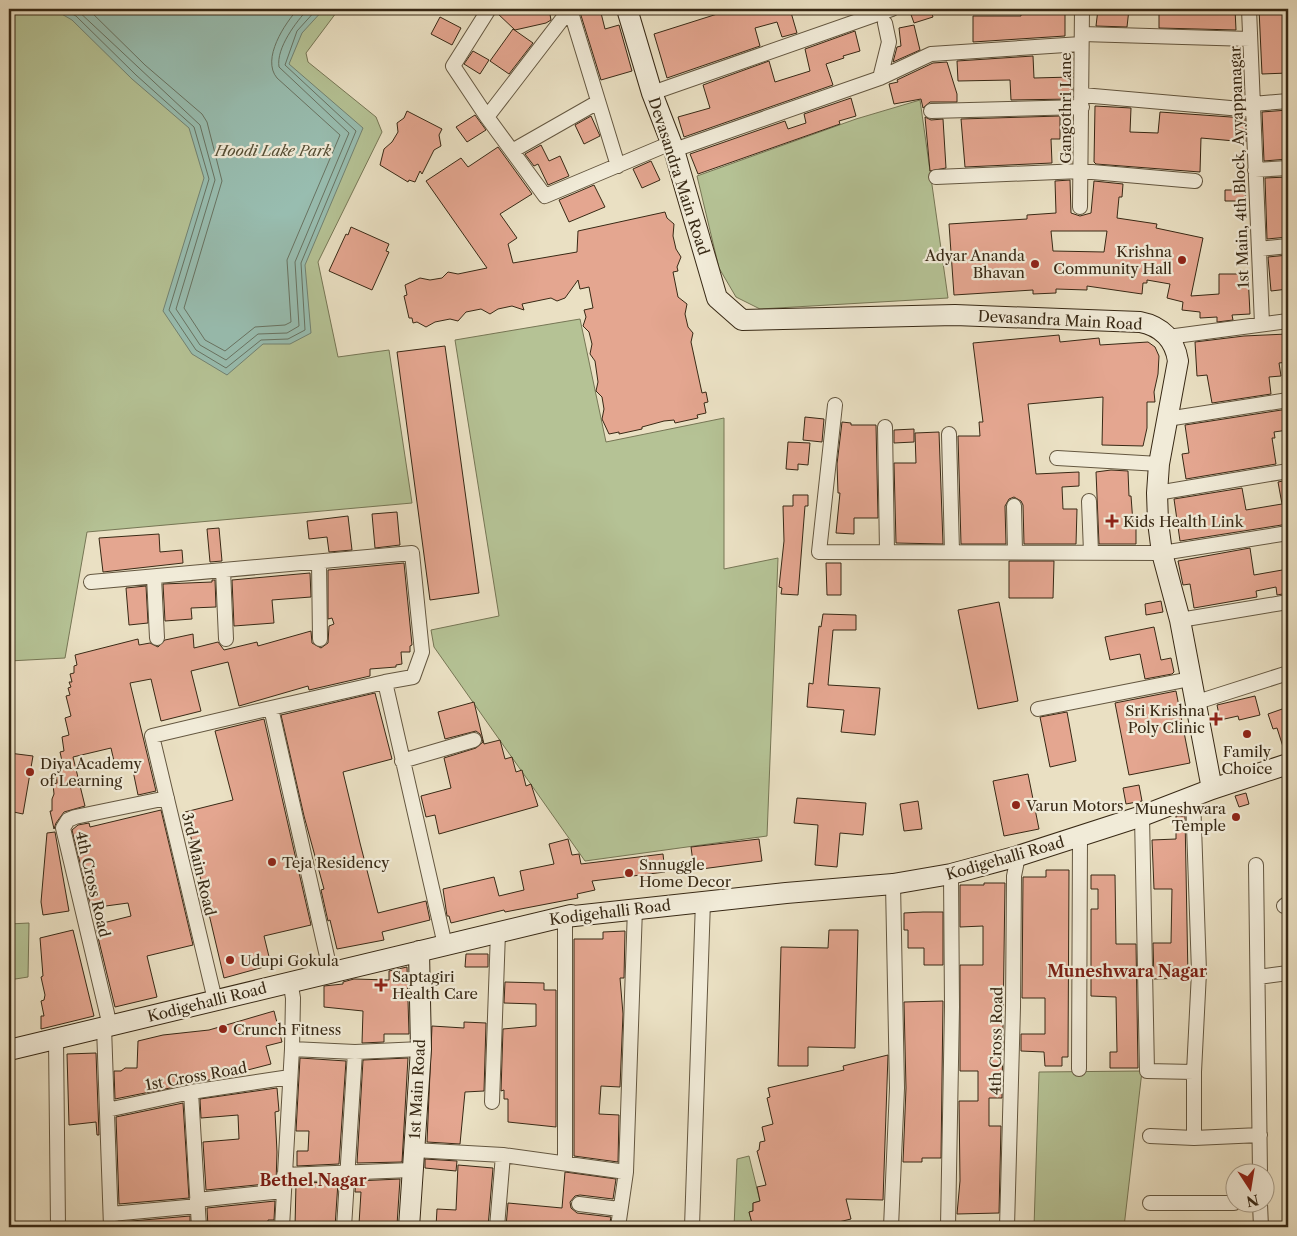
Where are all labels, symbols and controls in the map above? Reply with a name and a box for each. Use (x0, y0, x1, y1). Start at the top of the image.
street label: 1st Main, 4th Block, Ayyappanagar (1225, 45, 1253, 288)
street label: Gangothri Lane (1056, 52, 1075, 164)
street label: Devasandra Main Road (644, 95, 714, 257)
park label: Hoodi Lake Park (214, 141, 331, 160)
place label: Krishna Community Hall (1053, 242, 1173, 278)
place label: Adyar Ananda Bhavan (924, 246, 1026, 282)
marker: Krishna Community Hall (1176, 254, 1188, 266)
marker: Adyar Ananda Bhavan (1029, 258, 1041, 270)
street label: Devasandra Main Road (977, 306, 1143, 334)
place label: Kids Health Link (1123, 512, 1245, 531)
marker: Kids Health Link (1105, 514, 1119, 528)
place label: Sri Krishna Poly Clinic (1125, 701, 1205, 737)
marker: Sri Krishna Poly Clinic (1209, 712, 1223, 726)
marker: Family Choice (1241, 728, 1253, 740)
place label: Family Choice (1222, 742, 1273, 778)
place label: Diya Academy of Learning (40, 754, 142, 790)
marker: Diya Academy of Learning (24, 766, 36, 778)
place label: Varun Motors (1025, 796, 1124, 815)
marker: Varun Motors (1010, 799, 1022, 811)
place label: Muneshwara Temple (1134, 799, 1226, 835)
street label: 3rd Main Road (178, 810, 220, 918)
marker: Muneshwara Temple (1230, 811, 1242, 823)
street label: 4th Cross Road (72, 829, 114, 939)
street label: Kodigehalli Road (944, 832, 1066, 884)
place label: Teja Residency (282, 853, 390, 872)
place label: Snnuggle Home Decor (639, 855, 732, 891)
marker: Teja Residency (266, 856, 278, 868)
marker: Snnuggle Home Decor (623, 867, 635, 879)
street label: Kodigehalli Road (548, 895, 672, 929)
place label: Udupi Gokula (240, 951, 339, 970)
marker: Udupi Gokula (224, 954, 236, 966)
district label: Muneshwara Nagar (1047, 961, 1207, 981)
place label: Saptagiri Health Care (392, 967, 478, 1003)
street label: Kodigehalli Road (145, 978, 269, 1026)
marker: Saptagiri Health Care (374, 978, 388, 992)
street label: 4th Cross Road (986, 987, 1006, 1095)
place label: Crunch Fitness (233, 1020, 341, 1039)
marker: Crunch Fitness (217, 1023, 229, 1035)
street label: 1st Main Road (405, 1039, 429, 1139)
street label: 1st Cross Road (144, 1058, 248, 1094)
north arrow (1224, 1164, 1274, 1214)
district label: Bethel Nagar (259, 1170, 367, 1190)
text: N (1245, 1191, 1261, 1211)

